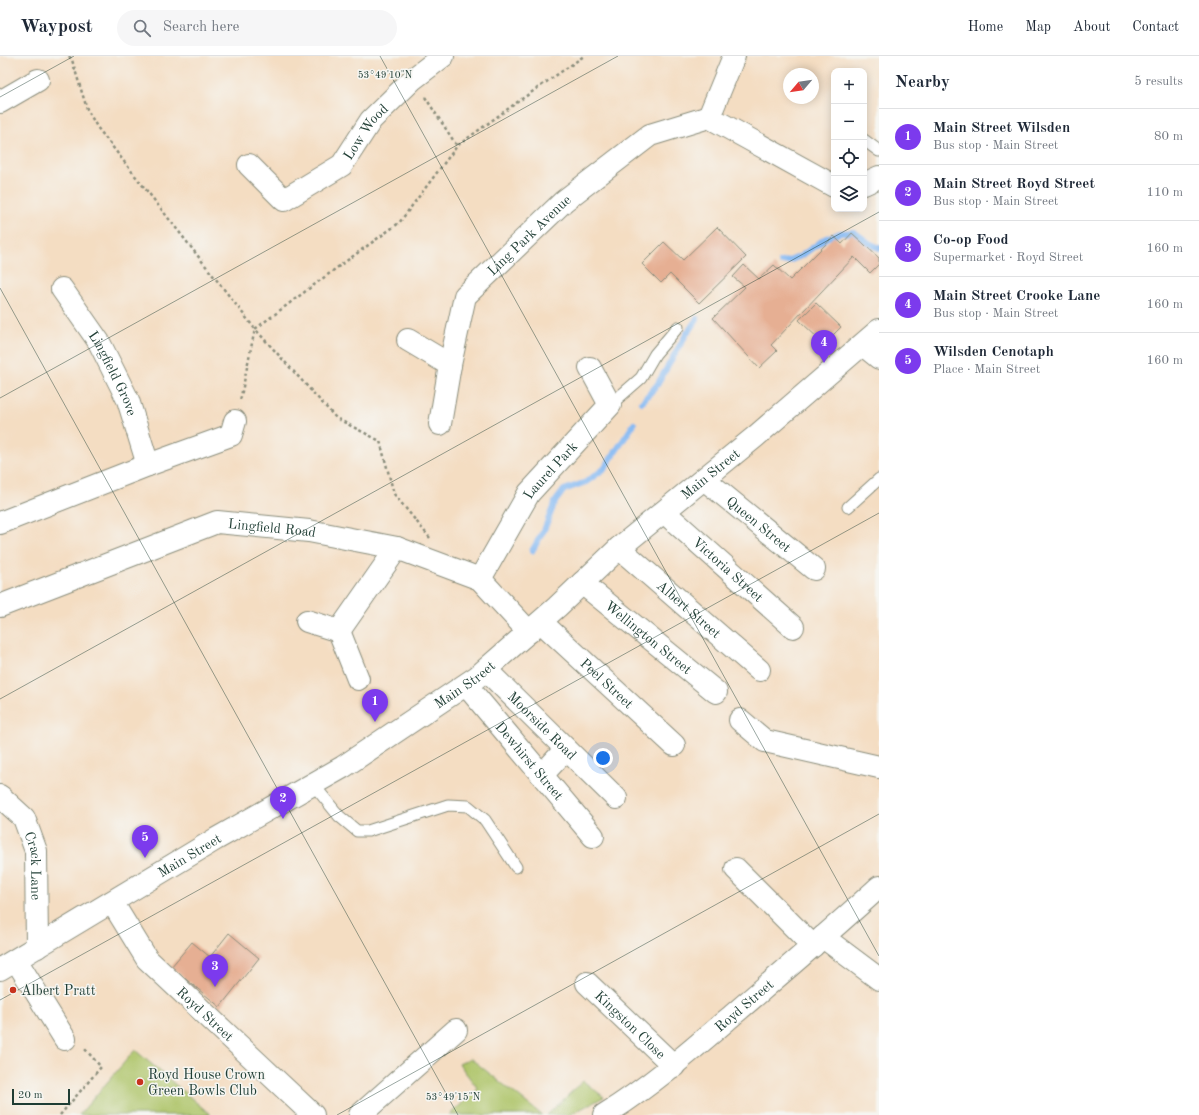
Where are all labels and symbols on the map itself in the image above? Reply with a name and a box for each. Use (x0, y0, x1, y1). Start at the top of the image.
north arrow (783, 68, 819, 104)
text: 53°49'10"N (358, 70, 413, 80)
street label: Low Wood (341, 102, 391, 163)
street label: Ling Park Avenue (485, 193, 574, 278)
street label: Lingfield Grove (86, 329, 138, 417)
pin: 4 (811, 330, 837, 363)
street label: Laurel Park (521, 439, 580, 502)
street label: Main Street (679, 446, 743, 502)
street label: Queen Street (723, 494, 793, 555)
street label: Lingfield Road (227, 517, 317, 540)
street label: Victoria Street (689, 535, 766, 605)
street label: Albert Street (654, 578, 723, 641)
street label: Wellington Street (602, 599, 694, 677)
street label: Peel Street (577, 656, 636, 712)
street label: Main Street (432, 659, 498, 712)
pin: 1 (362, 689, 388, 722)
street label: Moorside Road (505, 690, 579, 763)
street label: Dewhirst Street (492, 720, 566, 803)
your location (593, 748, 613, 768)
pin: 2 (270, 786, 296, 819)
pin: 5 (132, 825, 158, 858)
street label: Crack Lane (21, 830, 43, 900)
street label: Main Street (156, 832, 224, 880)
pin: 3 (202, 954, 228, 987)
street label: Royd Street (713, 977, 777, 1035)
place label: Albert Pratt (21, 984, 96, 998)
marker: Albert Pratt (8, 985, 18, 995)
street label: Royd Street (174, 985, 236, 1044)
street label: Kingston Close (592, 988, 668, 1062)
place label: Royd House Crown Green Bowls Club (148, 1068, 266, 1098)
marker: Royd House Crown Green Bowls Club (135, 1077, 145, 1087)
scale bar (12, 1087, 70, 1106)
text: 53°49'15"N (426, 1092, 481, 1102)

